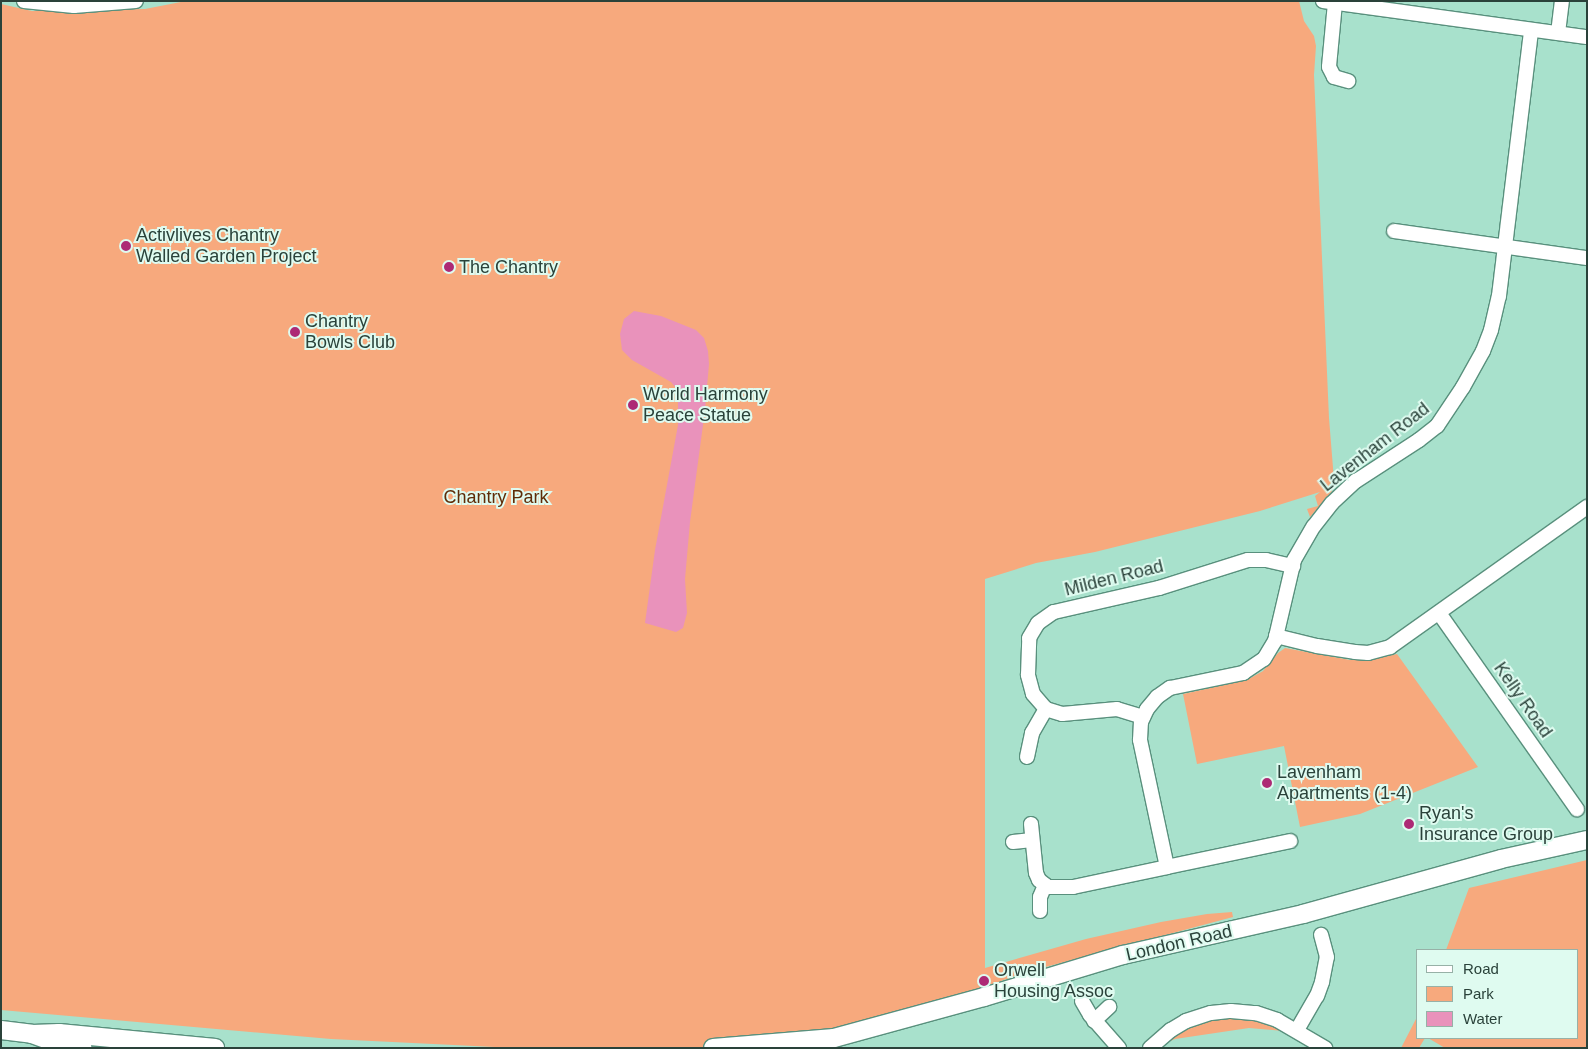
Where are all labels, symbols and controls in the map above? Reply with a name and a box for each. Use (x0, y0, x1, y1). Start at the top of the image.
place label: Activlives Chantry Walled Garden Project (136, 225, 316, 268)
marker: Activlives Chantry Walled Garden Project (120, 240, 132, 252)
place label: The Chantry (459, 256, 558, 278)
marker: The Chantry (443, 261, 455, 273)
place label: Chantry Bowls Club (305, 311, 395, 354)
marker: Chantry Bowls Club (289, 326, 301, 338)
place label: World Harmony Peace Statue (643, 384, 768, 426)
street label: Lavenham Road (1316, 398, 1434, 496)
marker: World Harmony Peace Statue (627, 399, 639, 411)
park label: Chantry Park (443, 486, 549, 508)
street label: Milden Road (1062, 555, 1166, 601)
street label: Kelly Road (1489, 658, 1557, 742)
place label: Lavenham Apartments (1-4) (1277, 762, 1412, 804)
marker: Lavenham Apartments (1-4) (1261, 777, 1273, 789)
place label: Ryan's Insurance Group (1419, 803, 1553, 846)
marker: Ryan's Insurance Group (1403, 818, 1415, 830)
street label: London Road (1124, 920, 1234, 966)
legend (1416, 949, 1578, 1039)
place label: Orwell Housing Assoc (994, 960, 1114, 1002)
text: Road (1463, 960, 1499, 977)
marker: Orwell Housing Assoc (978, 975, 990, 987)
text: Park (1463, 985, 1494, 1002)
text: Water (1463, 1010, 1502, 1027)

